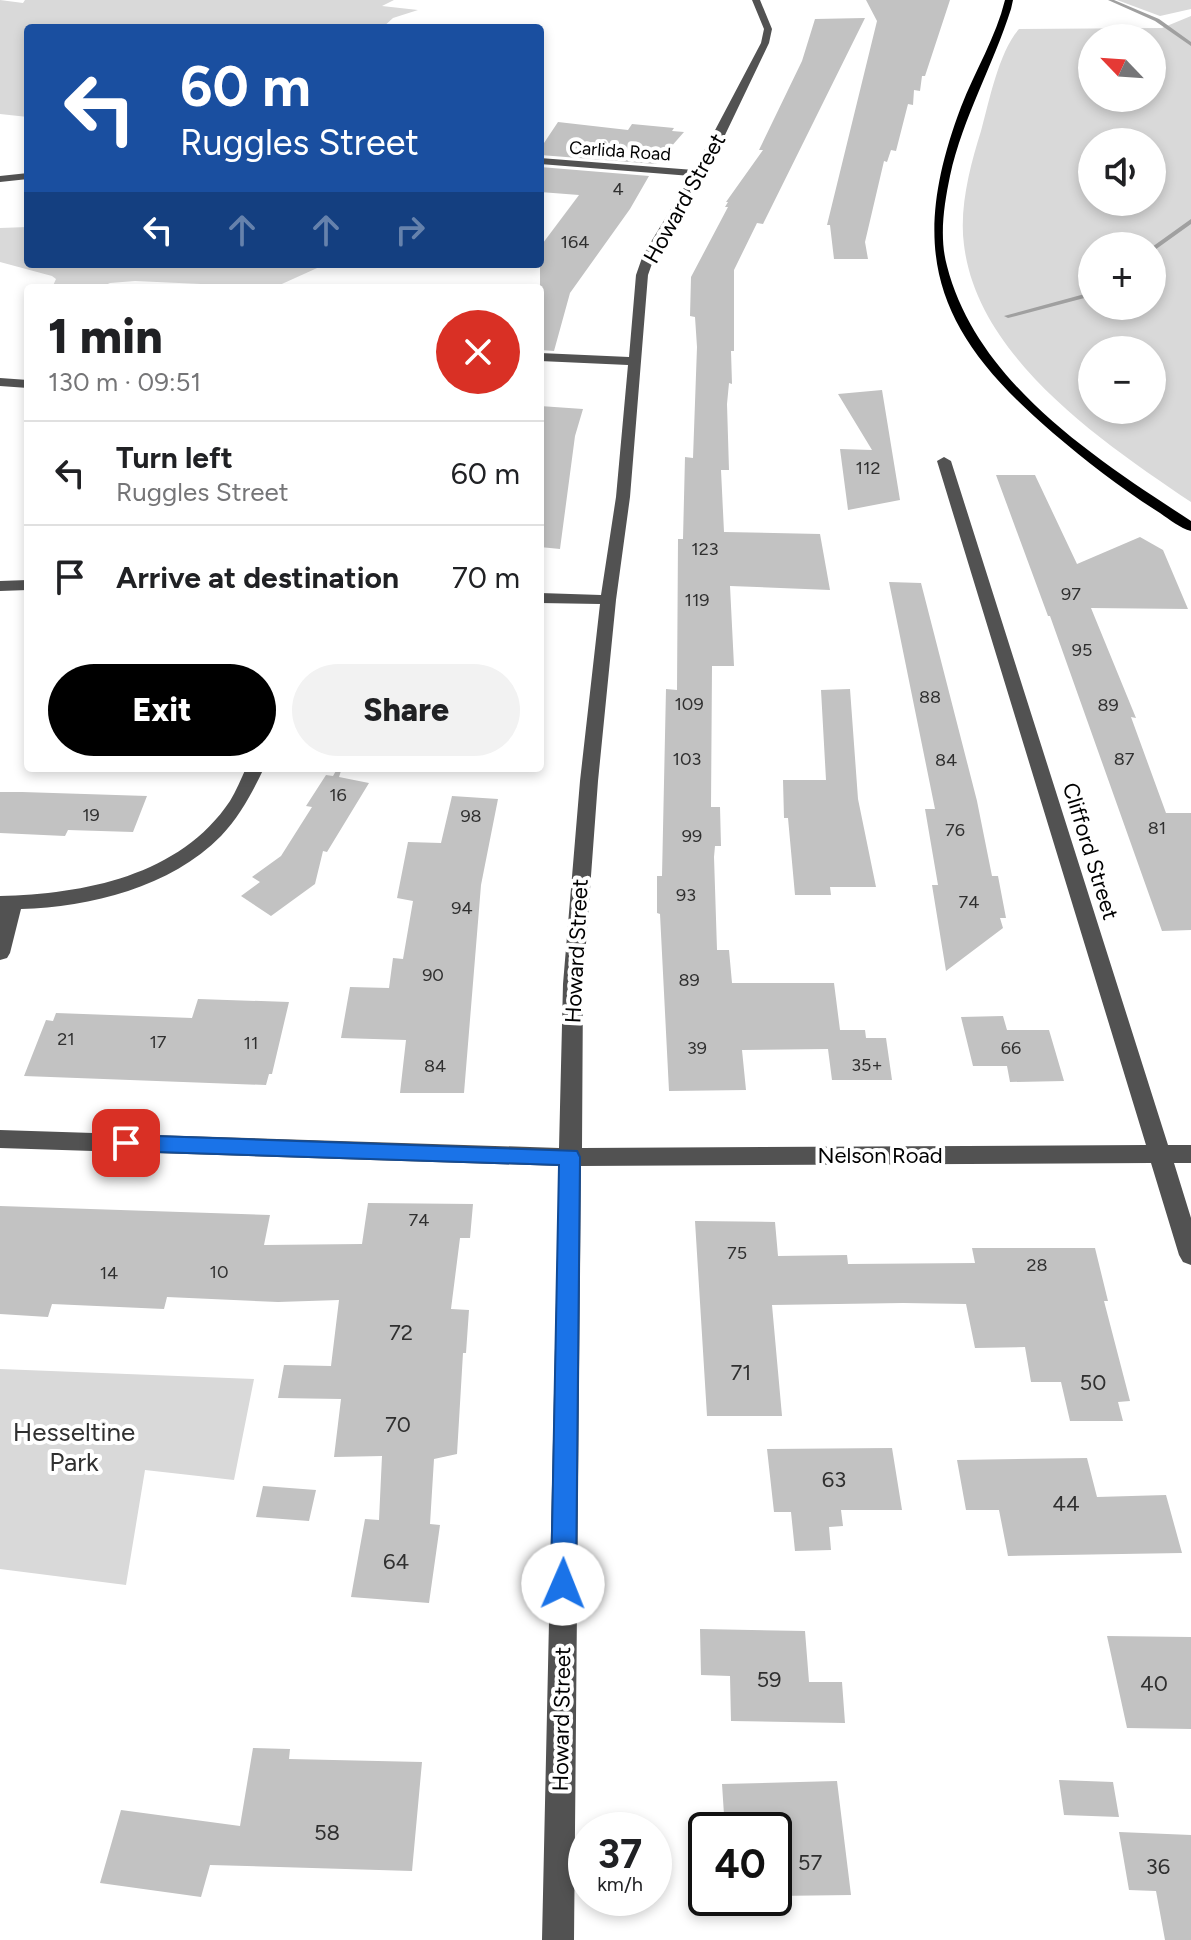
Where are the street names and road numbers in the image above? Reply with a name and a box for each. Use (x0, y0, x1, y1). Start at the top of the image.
street label: Howard Street (638, 128, 731, 268)
street label: Carlida Road (568, 136, 672, 166)
street label: Clifford Street (1057, 779, 1124, 923)
street label: Howard Street (559, 878, 594, 1024)
street label: Nelson Road (817, 1142, 943, 1169)
street label: Howard Street (547, 1647, 576, 1792)

